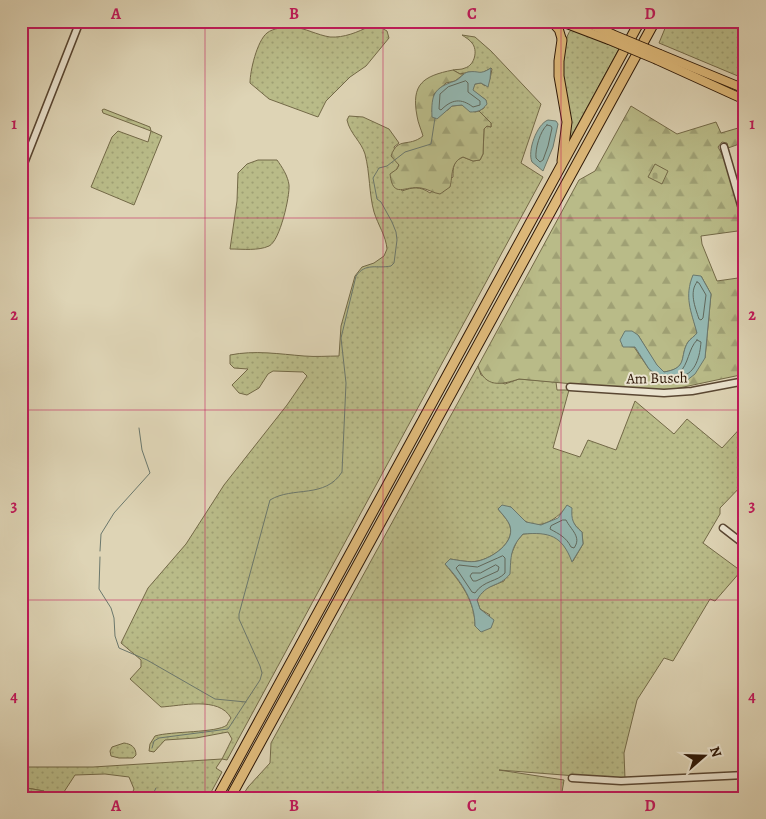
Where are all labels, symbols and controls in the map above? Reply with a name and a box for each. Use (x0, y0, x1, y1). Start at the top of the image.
text: A (110, 3, 122, 25)
text: B (289, 3, 299, 25)
text: C (467, 3, 477, 25)
text: D (644, 3, 656, 25)
text: 1 (11, 113, 17, 135)
text: 1 (749, 113, 755, 135)
text: 2 (10, 304, 18, 326)
text: 2 (748, 304, 756, 326)
street label: Am Busch (625, 367, 688, 389)
text: 3 (11, 495, 18, 517)
text: 3 (749, 495, 756, 517)
text: 4 (10, 686, 18, 708)
text: 4 (748, 686, 756, 708)
north arrow (678, 732, 728, 782)
text: N (705, 744, 726, 760)
text: A (110, 795, 122, 817)
text: B (289, 795, 299, 817)
text: C (467, 795, 477, 817)
text: D (644, 795, 656, 817)

